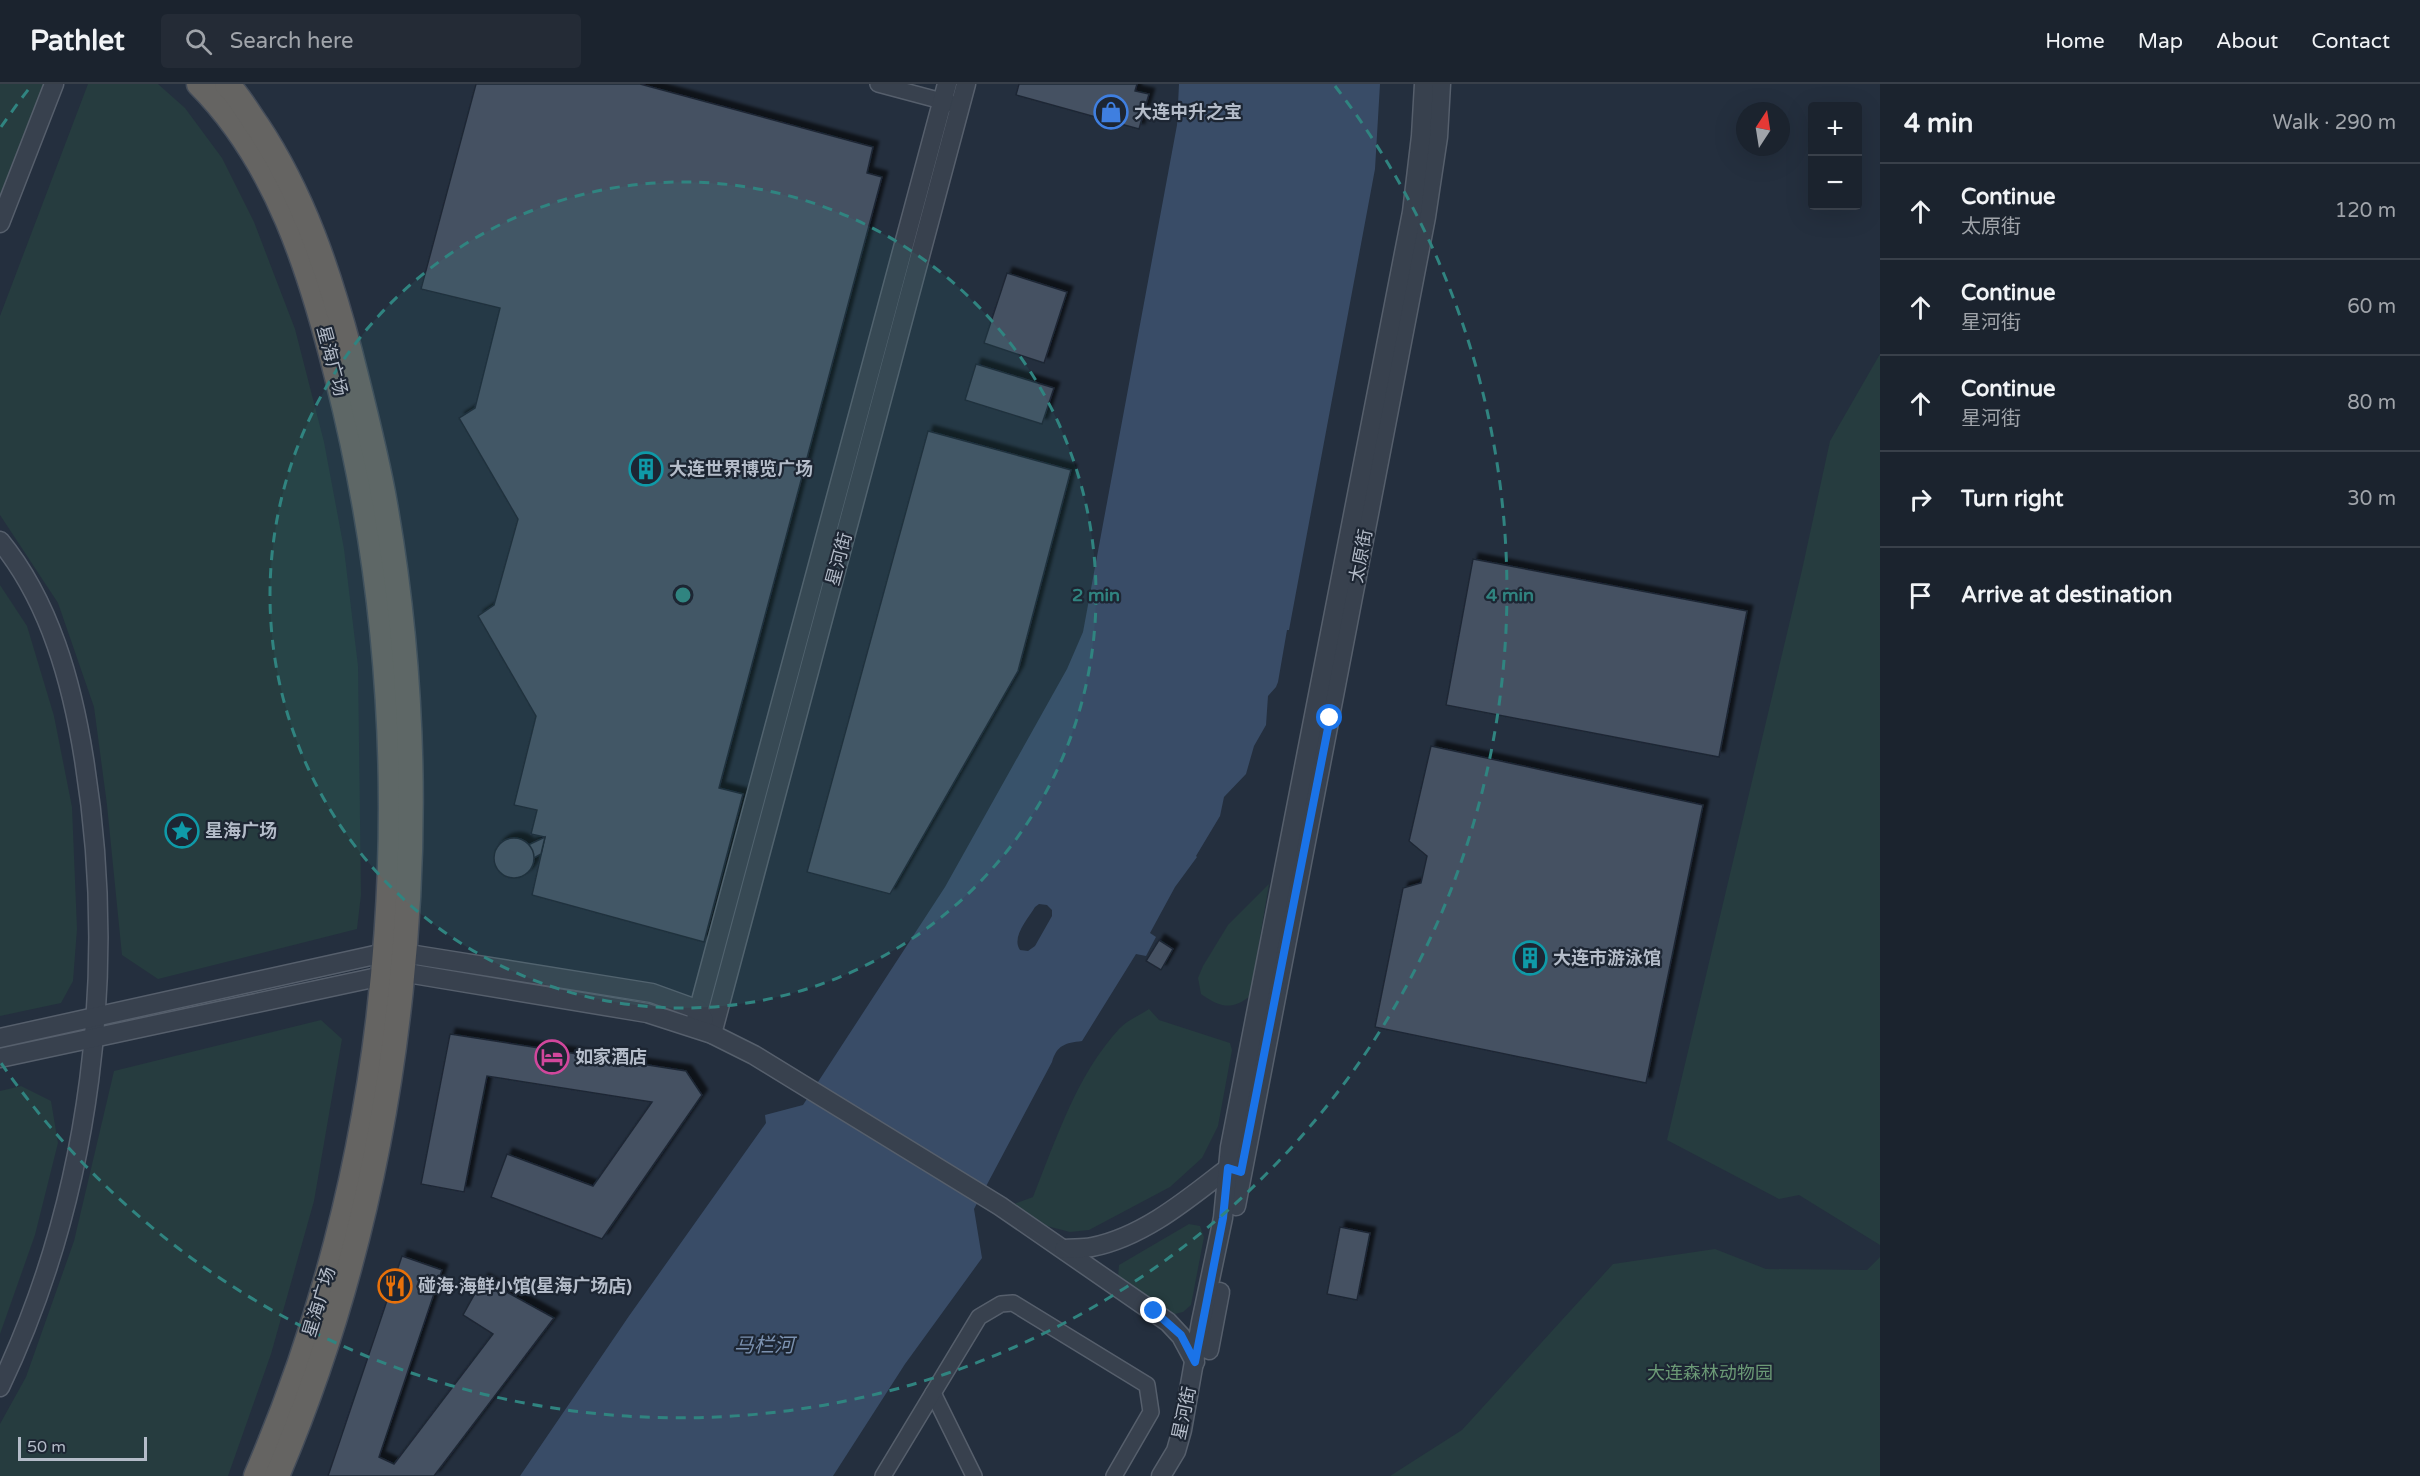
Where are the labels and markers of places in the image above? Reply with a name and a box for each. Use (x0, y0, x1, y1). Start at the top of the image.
shop icon: 大连中升之宝 (1093, 94, 1129, 130)
place label: 大连中升之宝 (1134, 101, 1242, 123)
building icon: 大连世界博览广场 (628, 451, 664, 487)
place label: 大连世界博览广场 (669, 458, 813, 480)
centre of rings (673, 585, 693, 605)
place icon: 星海广场 (164, 813, 200, 849)
place label: 星海广场 (205, 820, 277, 842)
building icon: 大连市游泳馆 (1512, 940, 1548, 976)
place label: 大连市游泳馆 (1553, 947, 1661, 969)
hotel icon: 如家酒店 (534, 1039, 570, 1075)
place label: 如家酒店 (575, 1046, 647, 1068)
restaurant icon: 碰海·海鲜小馆(星海广场店) (377, 1268, 413, 1304)
place label: 碰海·海鲜小馆(星海广场店) (418, 1275, 632, 1297)

